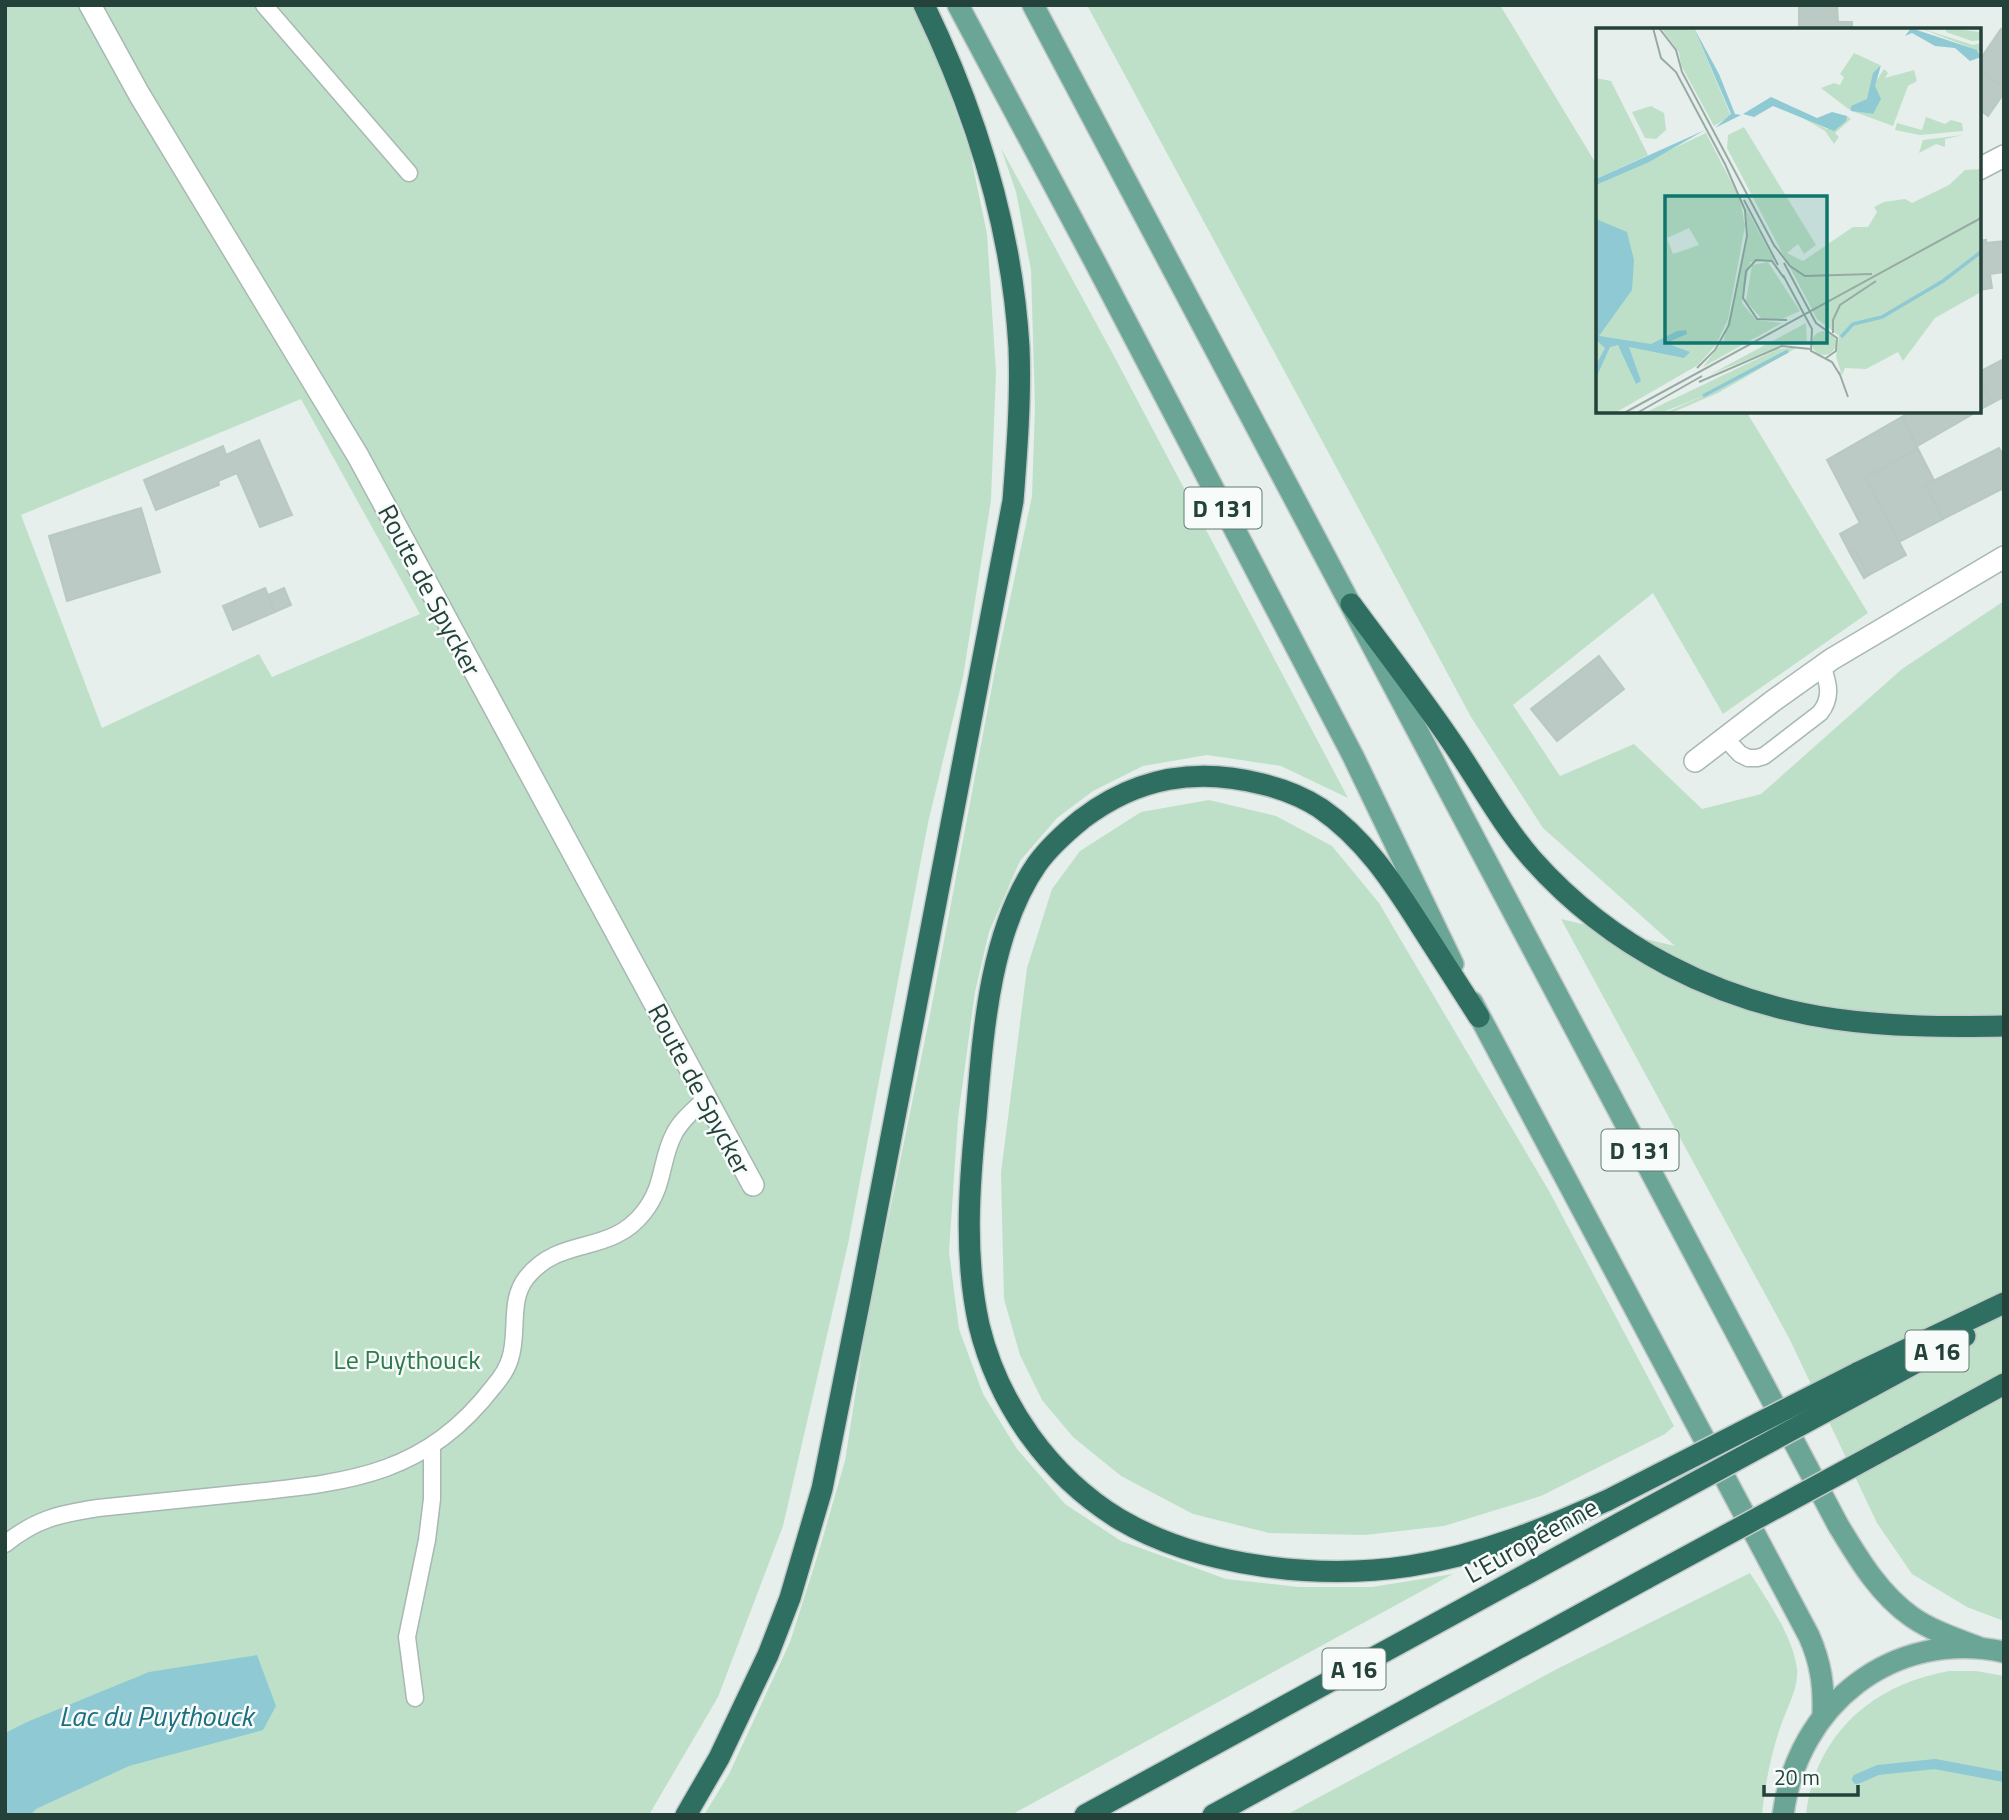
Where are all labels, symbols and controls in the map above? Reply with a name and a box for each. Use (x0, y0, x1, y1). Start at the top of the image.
inset map (1596, 28, 1981, 413)
road number: D 131 (1184, 488, 1262, 528)
street label: Route de Spycker (368, 497, 492, 683)
street label: Route de Spycker (638, 996, 762, 1182)
road number: D 131 (1602, 1130, 1678, 1170)
road number: A 16 (1906, 1330, 1968, 1372)
park label: Le Puythouck (333, 1340, 481, 1379)
street label: L'Européenne (1457, 1487, 1605, 1593)
road number: A 16 (1322, 1648, 1386, 1689)
water label: Lac du Puythouck (59, 1694, 256, 1737)
scale bar (1764, 1754, 1858, 1798)
text: 20 m (1774, 1761, 1820, 1793)

